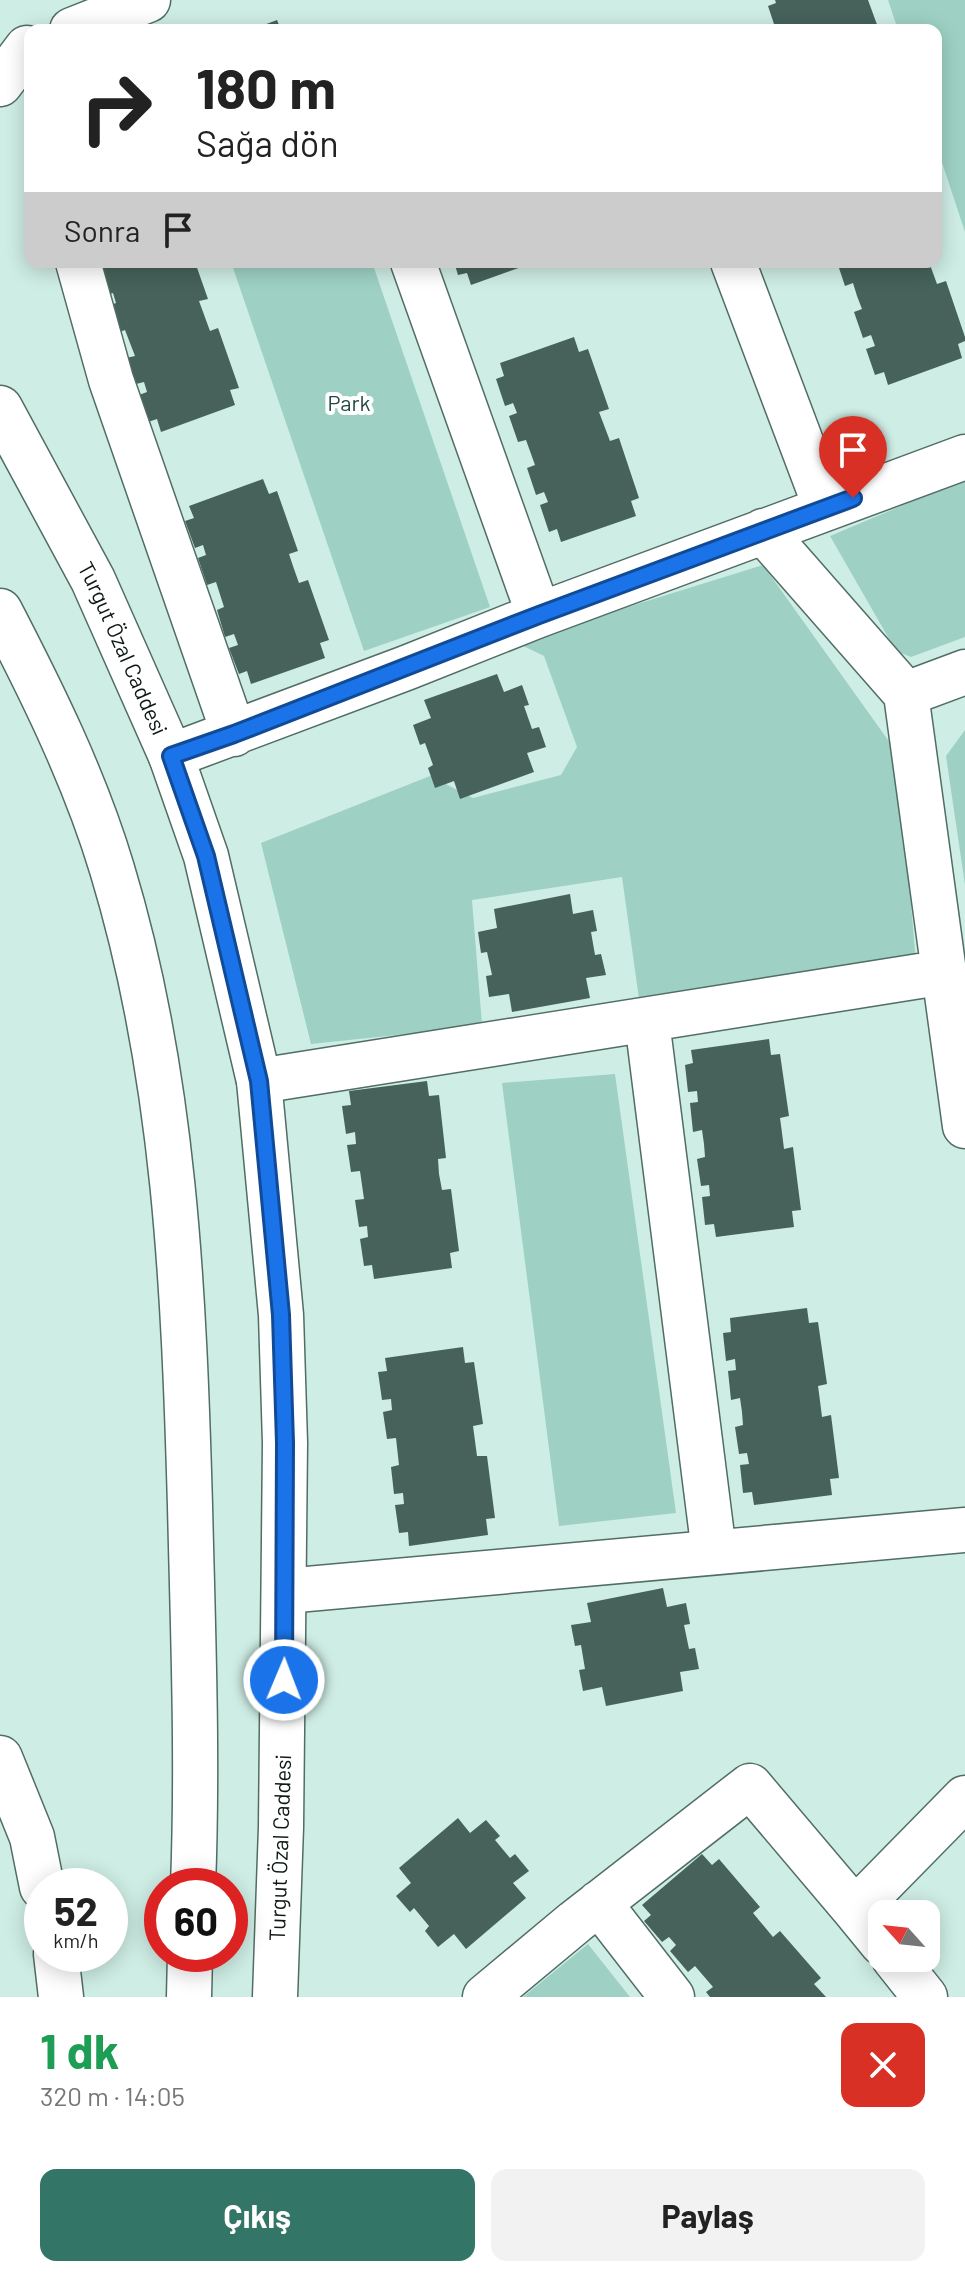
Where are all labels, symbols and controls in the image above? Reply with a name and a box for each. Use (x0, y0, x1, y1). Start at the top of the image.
text: 180 m (196, 53, 336, 120)
icon: right (64, 56, 168, 160)
text: Sağa dön (196, 121, 339, 164)
icon: arrive (156, 208, 200, 252)
text: Sonra (64, 212, 140, 248)
park label: Park (327, 389, 371, 415)
pin (819, 416, 887, 498)
icon: arrive (831, 428, 875, 472)
street label: Turgut Özal Caddesi (73, 557, 174, 738)
position arrow (242, 1638, 326, 1722)
street label: Turgut Özal Caddesi (263, 1754, 295, 1942)
speed limit sign: 60 (144, 1868, 248, 1972)
text: 52 (54, 1886, 98, 1934)
north arrow (868, 1900, 940, 1972)
map controls (868, 1900, 940, 1972)
text: km/h (53, 1928, 99, 1952)
text: 1 dk (40, 2021, 119, 2079)
button: close (841, 2023, 925, 2107)
text: 320 m · 14:05 (40, 2080, 185, 2111)
button: Çıkış (40, 2169, 475, 2261)
button: Paylaş (491, 2169, 925, 2261)

